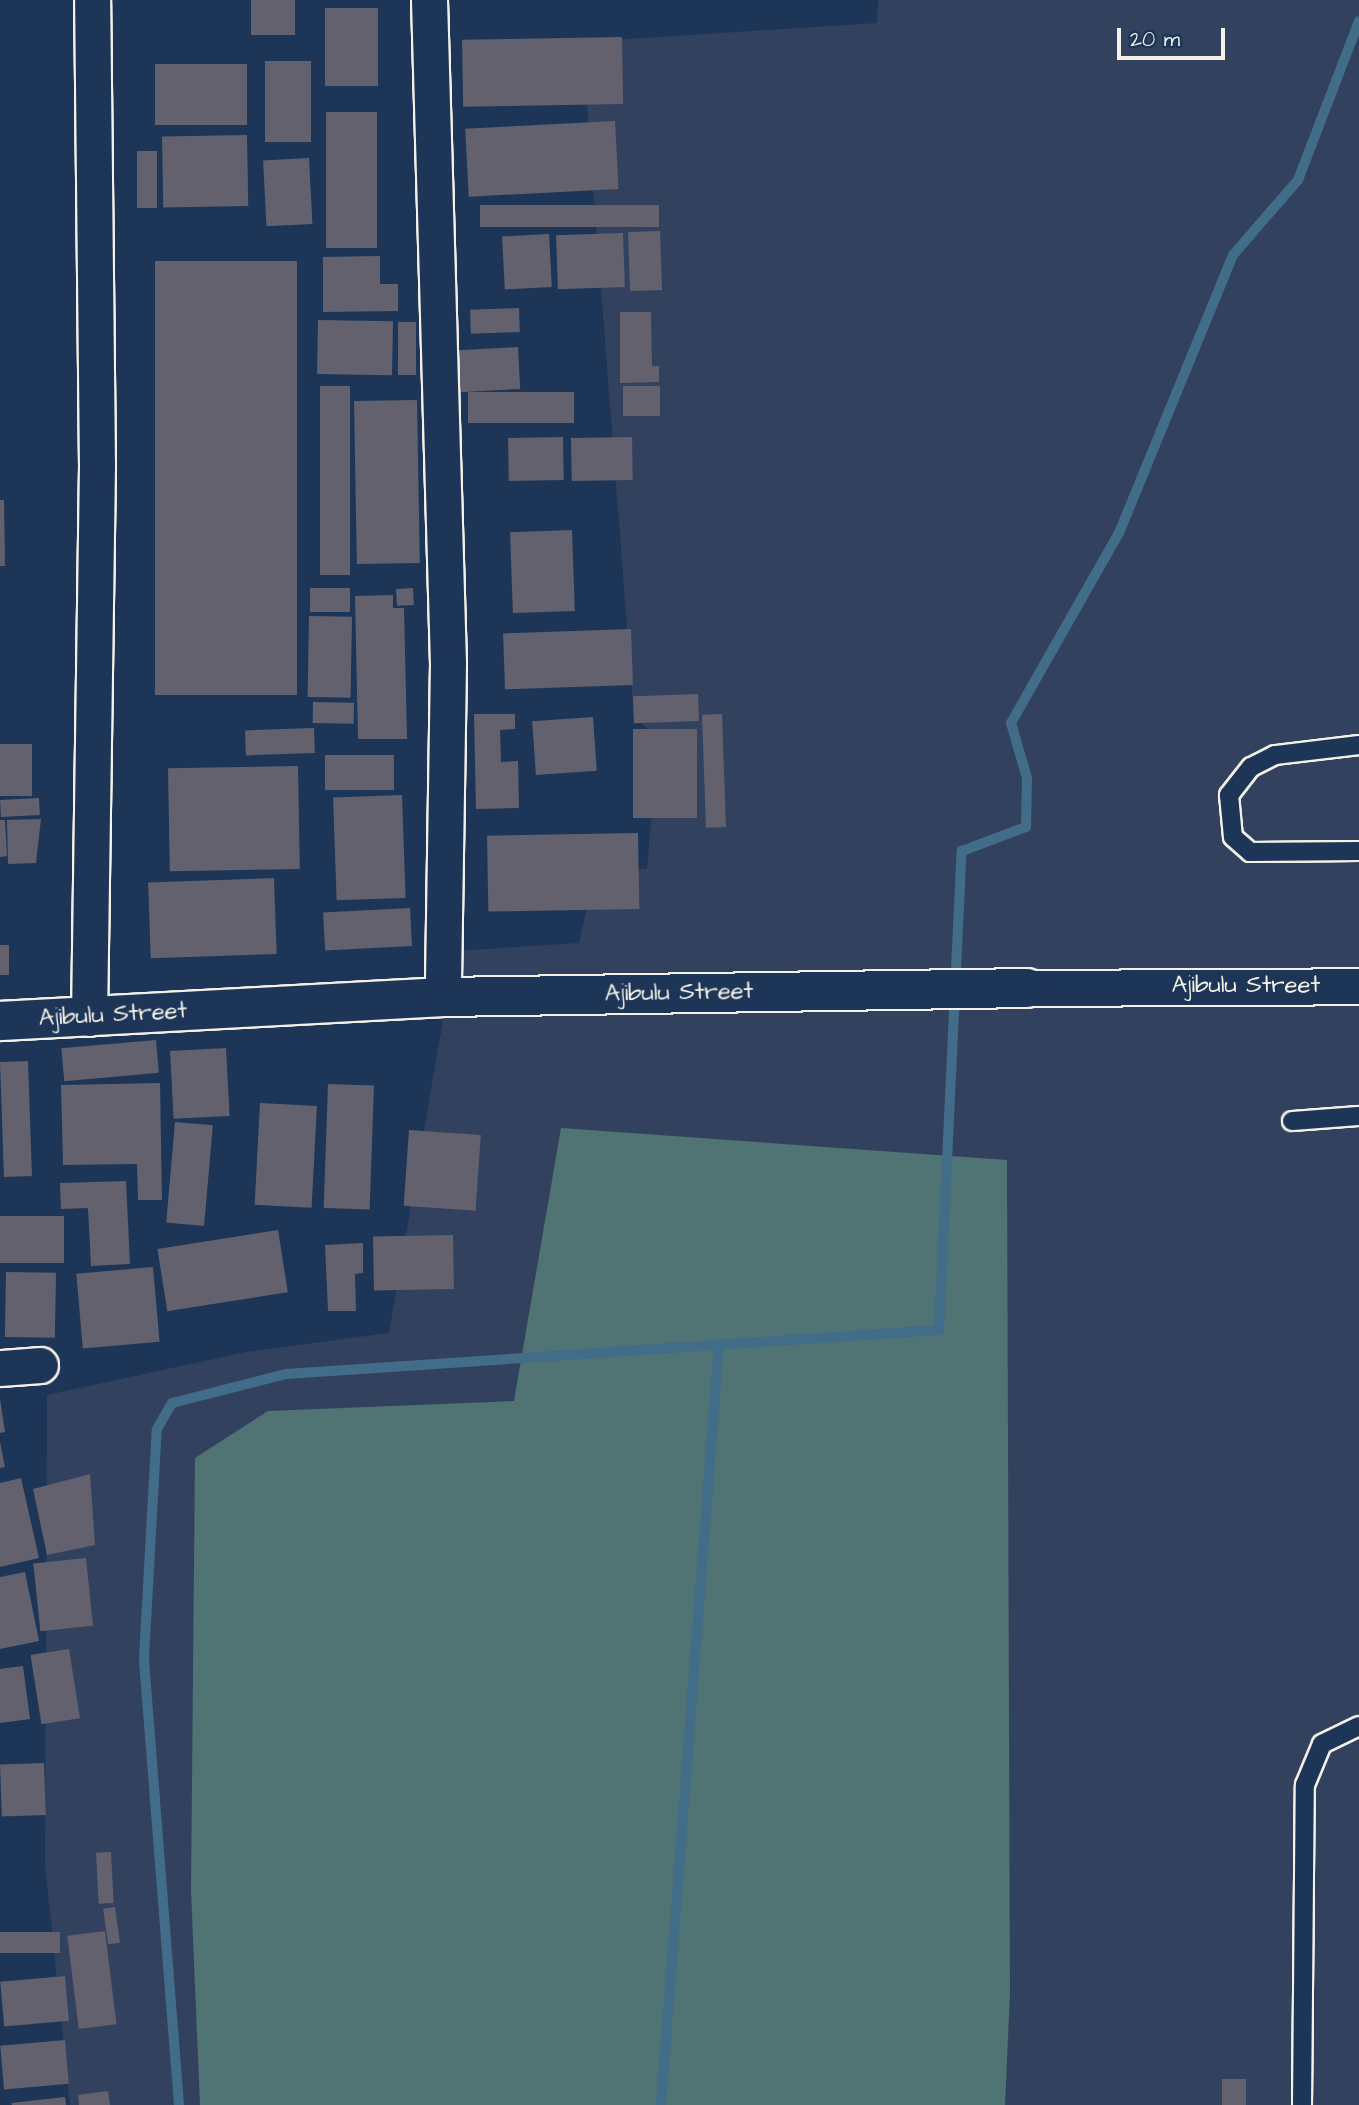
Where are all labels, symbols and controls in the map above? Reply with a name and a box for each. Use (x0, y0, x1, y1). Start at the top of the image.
scale bar (1121, 14, 1230, 58)
text: 20 m (1130, 25, 1180, 54)
street label: Ajibulu Street (1172, 972, 1320, 1000)
street label: Ajibulu Street (604, 977, 754, 1009)
street label: Ajibulu Street (38, 997, 188, 1033)

